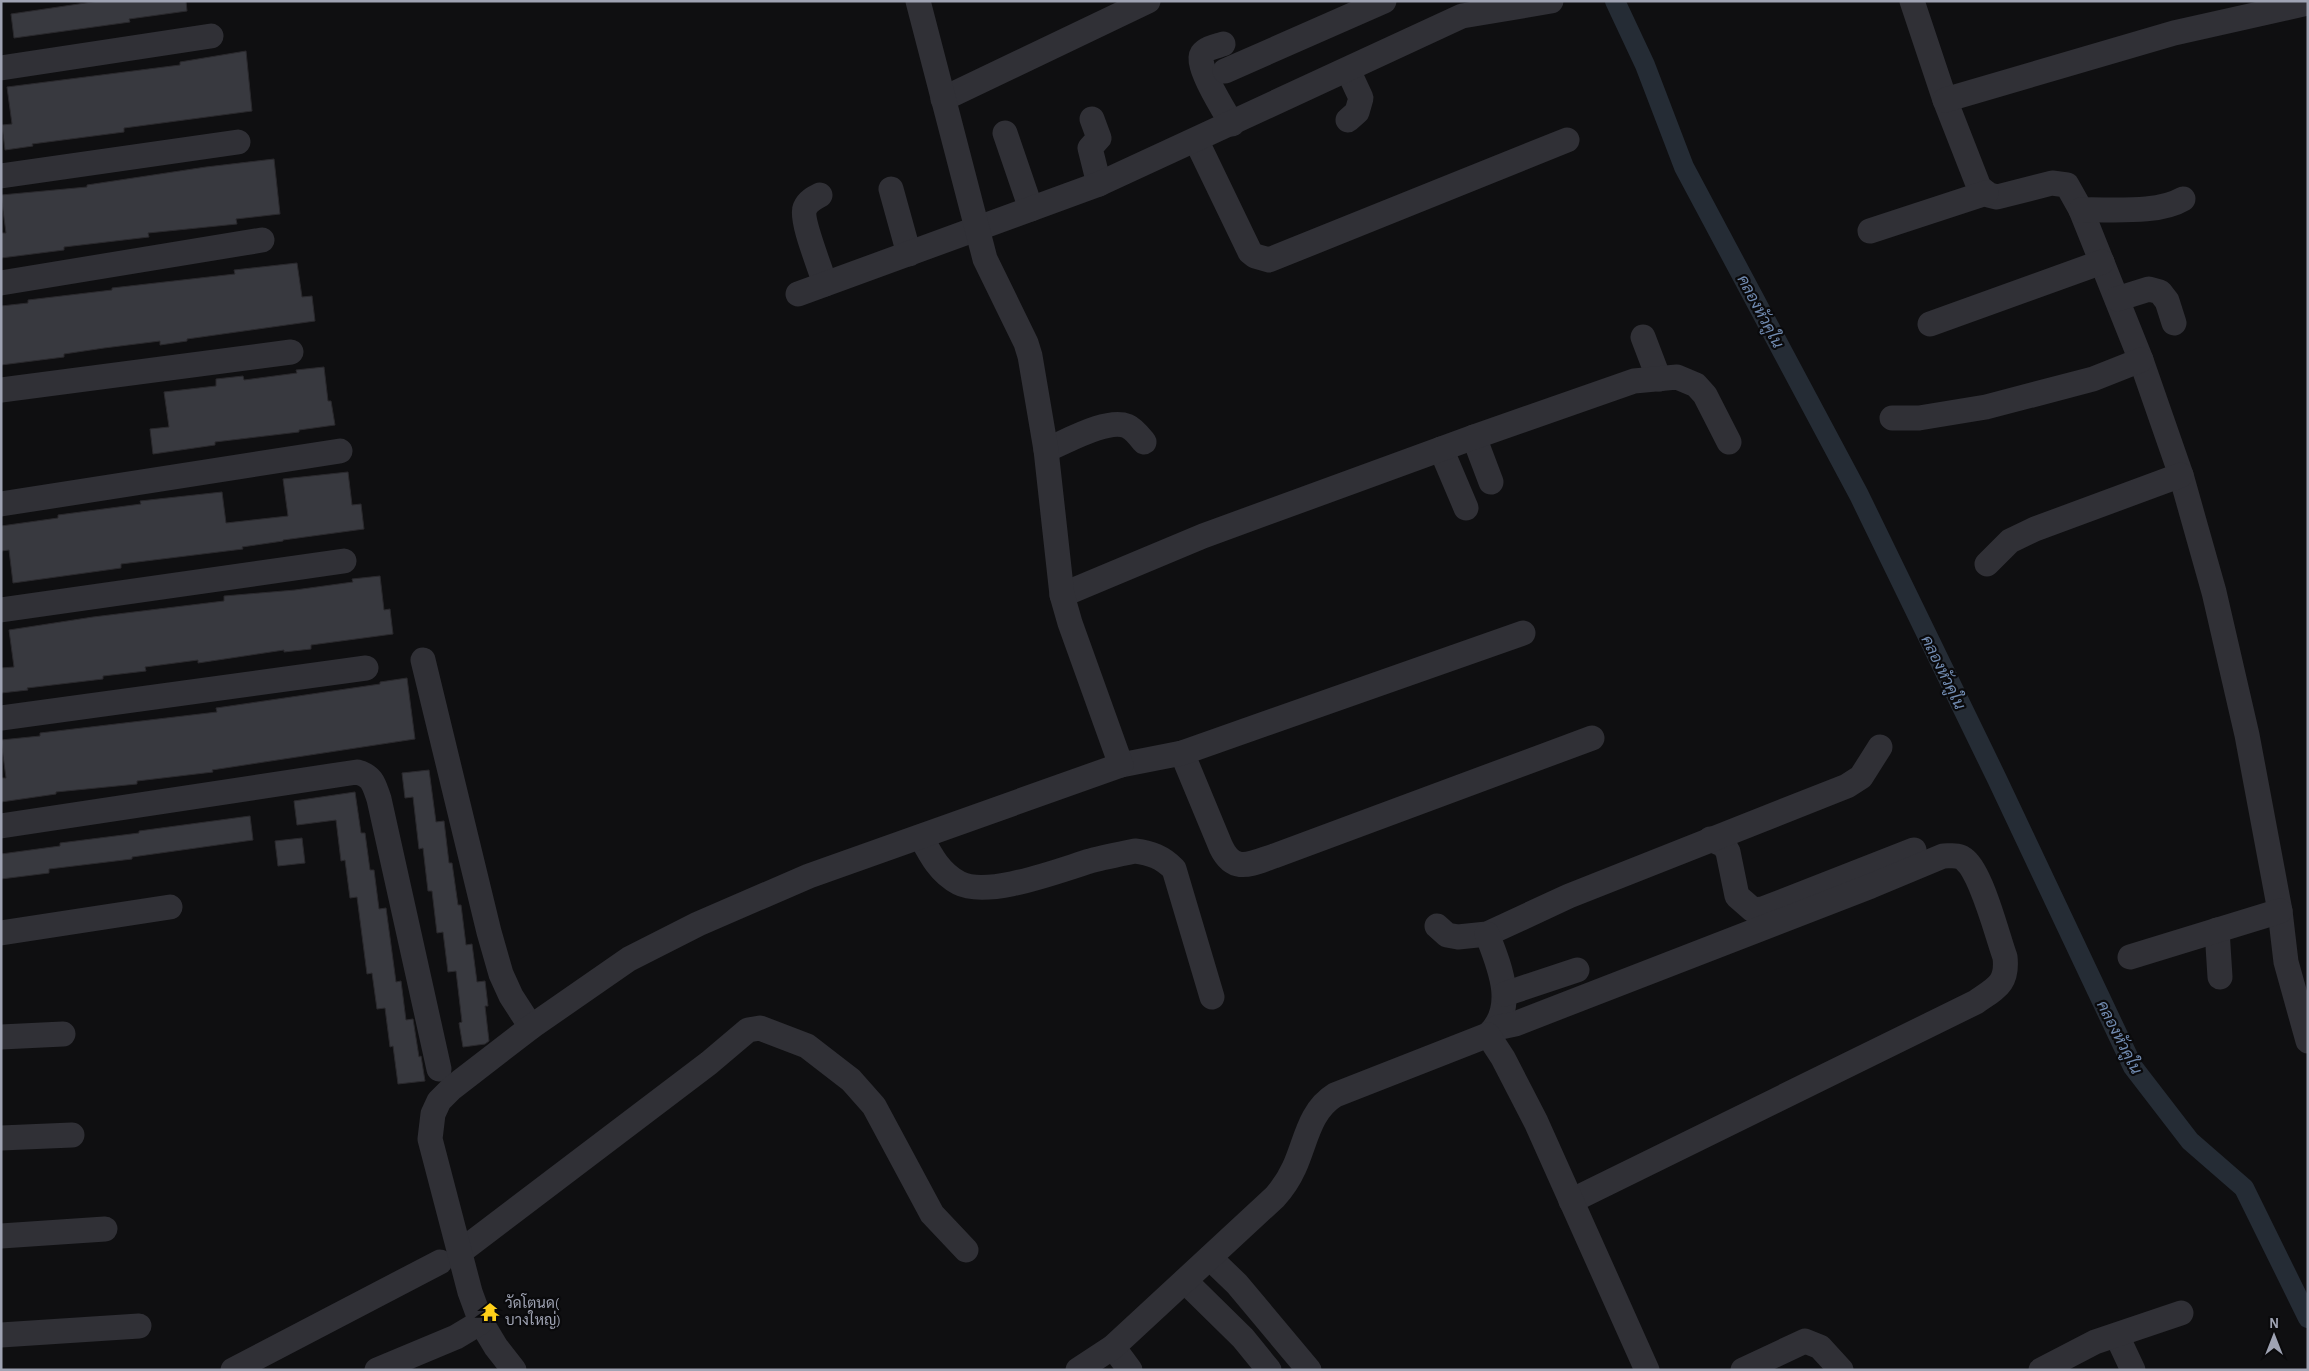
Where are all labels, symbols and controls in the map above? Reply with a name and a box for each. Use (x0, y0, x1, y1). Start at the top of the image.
water label: คลองหัวคูใน (1732, 271, 1789, 352)
water label: คลองหัวคูใน (1916, 631, 1971, 713)
water label: คลองหัวคูใน (2091, 996, 2148, 1078)
place label: วัดโตนด( บางใหญ่) (505, 1293, 561, 1329)
temple icon: วัดโตนด( บางใหญ่) (479, 1301, 501, 1323)
north arrow (2249, 1311, 2299, 1361)
text: N (2269, 1317, 2279, 1331)

